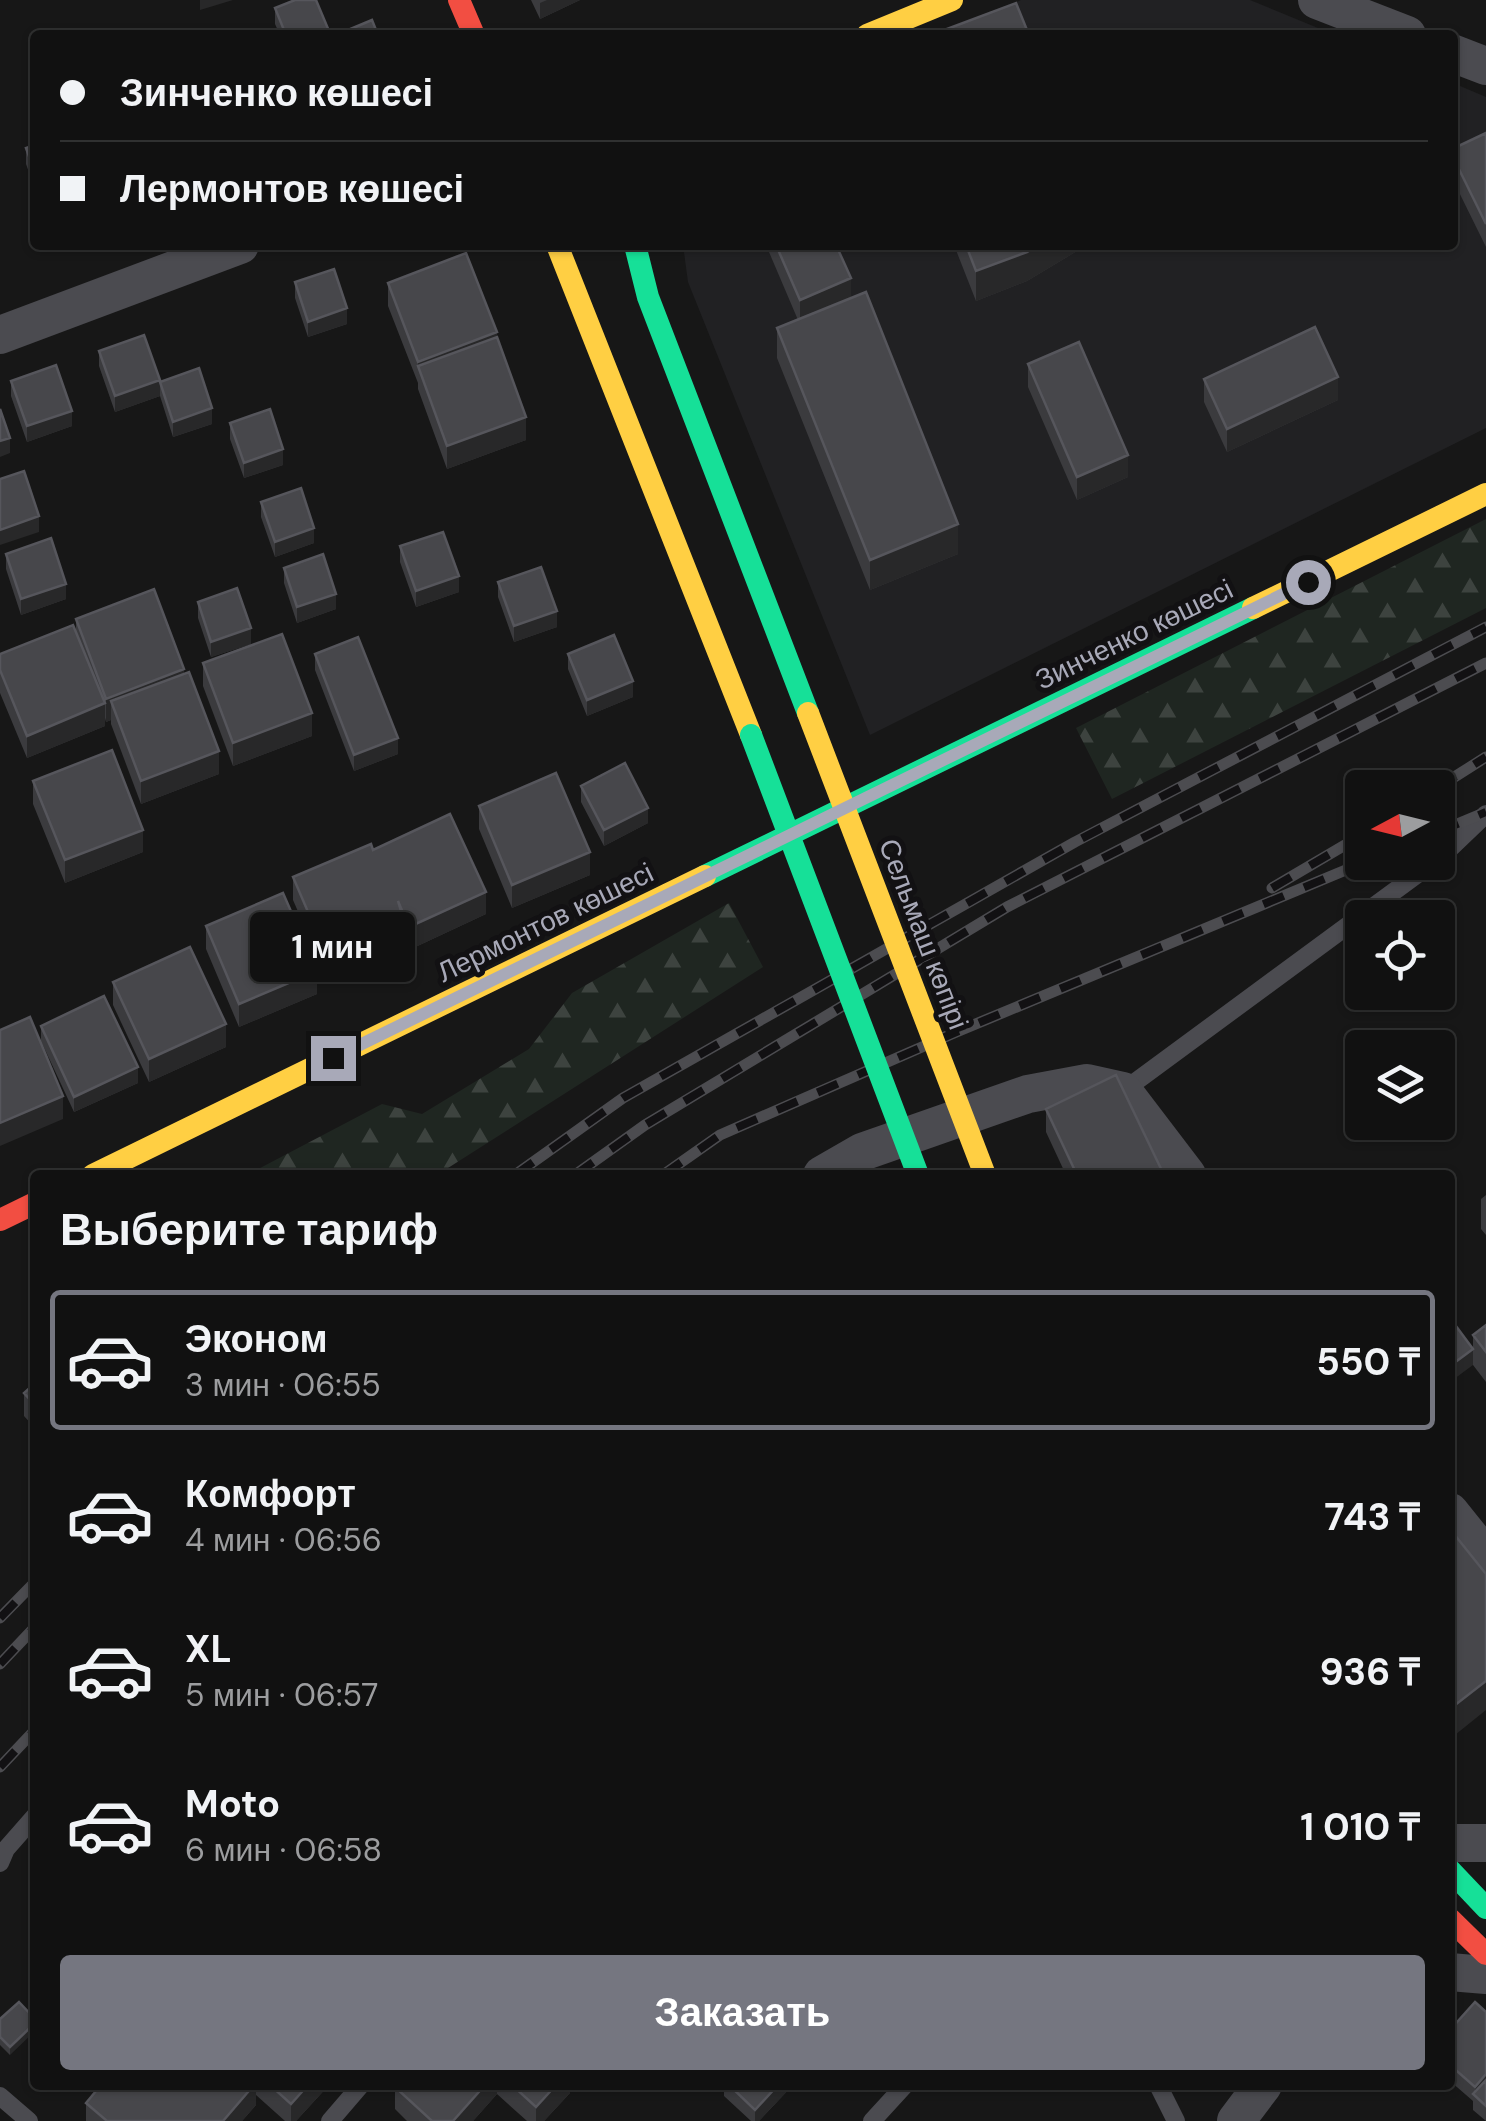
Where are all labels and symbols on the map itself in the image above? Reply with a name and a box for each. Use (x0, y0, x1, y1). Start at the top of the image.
route start (1286, 560, 1331, 605)
street label: Зинченко көшесі (1029, 571, 1239, 698)
north arrow (1345, 770, 1455, 880)
street label: Сельмаш көпірі (870, 833, 977, 1035)
street label: Лермонтов көшесі (431, 854, 660, 991)
callout: 1 мин (250, 913, 416, 983)
route end (311, 1036, 356, 1081)

